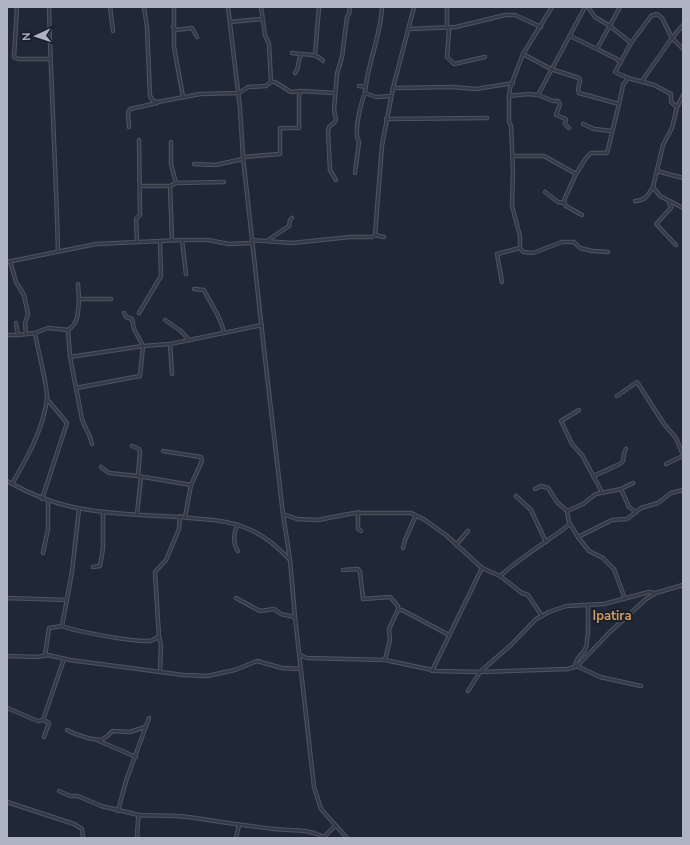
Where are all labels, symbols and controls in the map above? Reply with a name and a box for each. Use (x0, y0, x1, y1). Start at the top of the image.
north arrow (16, 16, 56, 56)
text: N (19, 32, 34, 41)
district label: Ipatira (592, 607, 632, 625)

